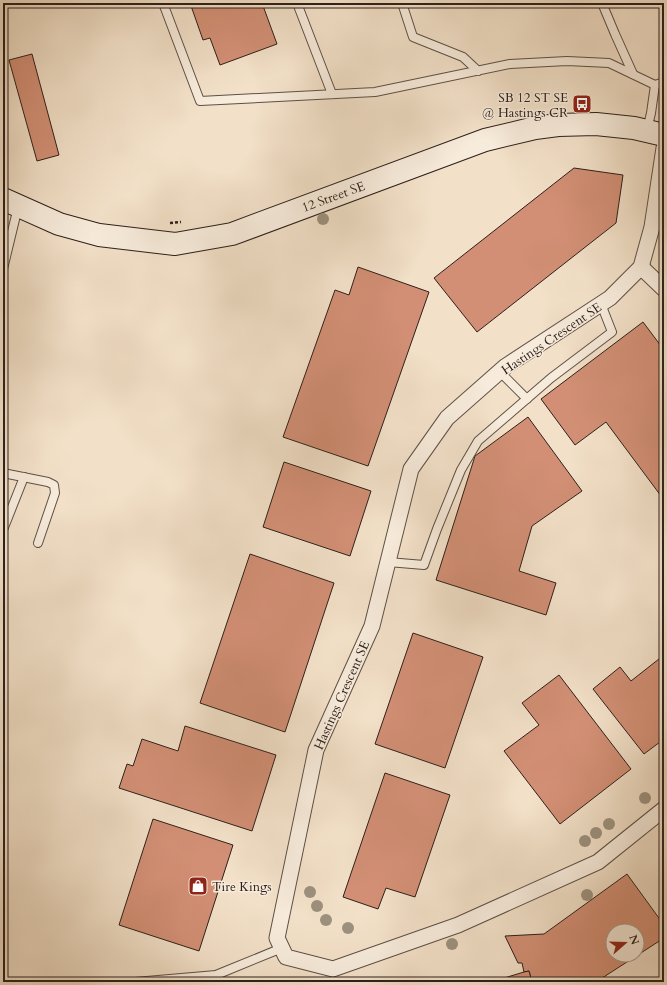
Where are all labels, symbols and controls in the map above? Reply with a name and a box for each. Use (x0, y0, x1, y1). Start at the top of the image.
place label: SB 12 ST SE @ Hastings CR (482, 89, 568, 122)
bus stop icon: SB 12 ST SE @ Hastings CR (571, 93, 593, 115)
street label: 12 Street SE (299, 177, 367, 217)
street label: Hastings Crescent SE (498, 299, 605, 379)
street label: Hastings Crescent SE (310, 638, 374, 753)
shop icon: Tire Kings (187, 875, 209, 897)
place label: Tire Kings (212, 878, 272, 896)
north arrow (605, 923, 645, 963)
text: N (625, 933, 643, 947)

